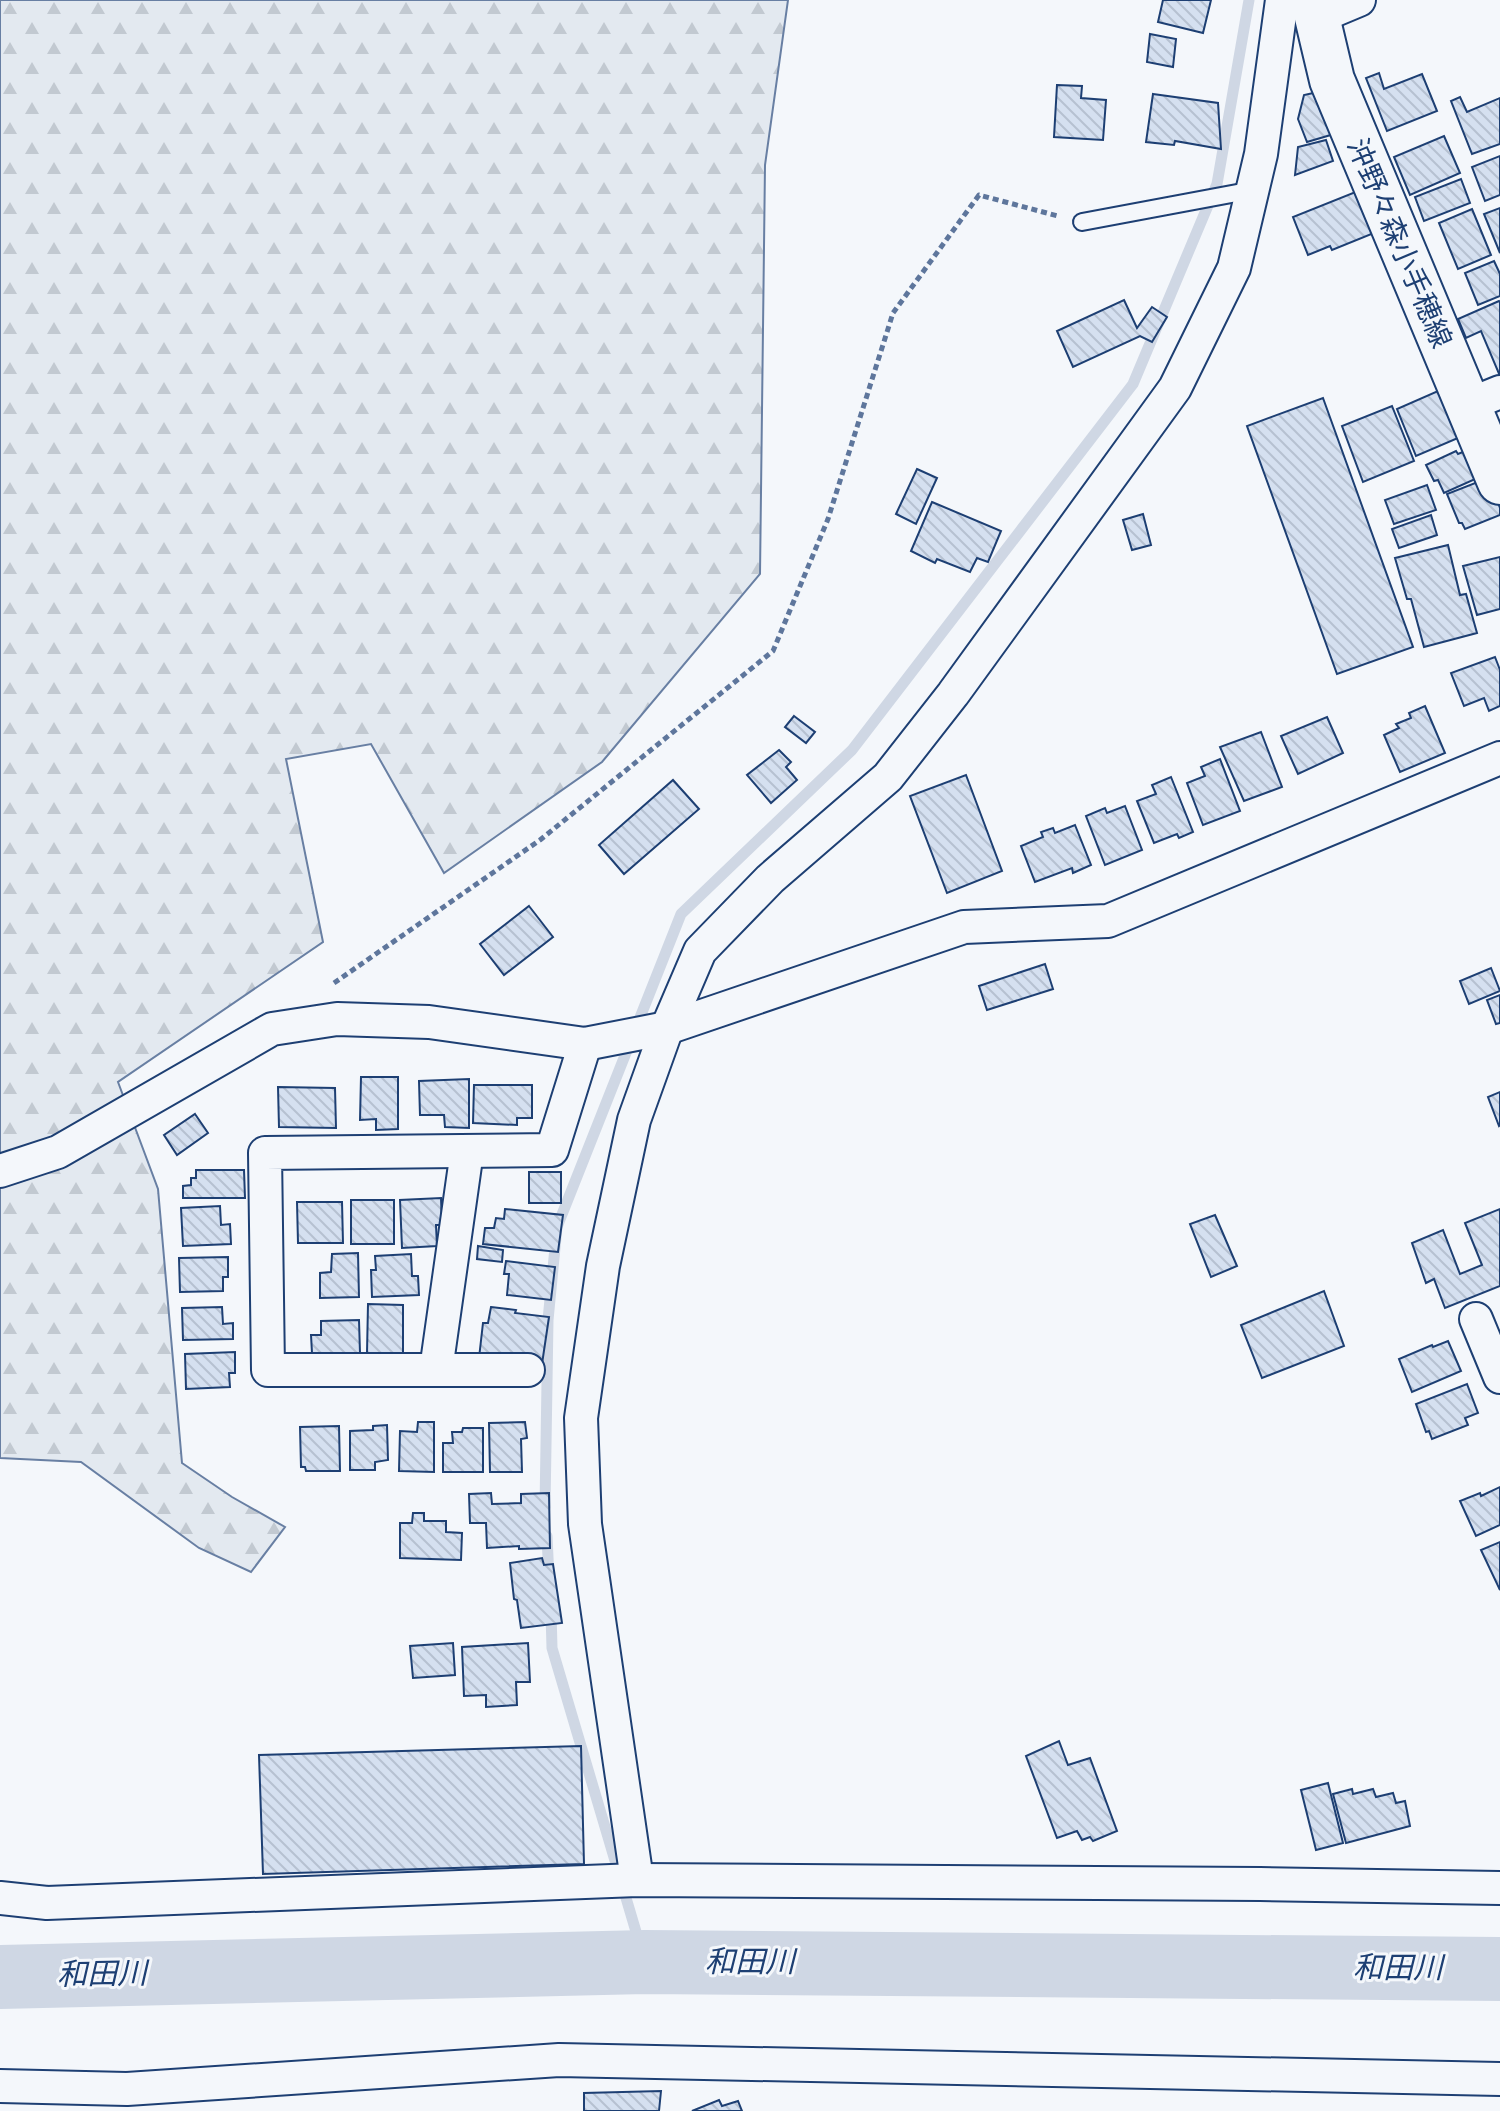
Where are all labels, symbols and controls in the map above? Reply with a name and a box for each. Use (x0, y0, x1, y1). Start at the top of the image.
street label: 沖野々森小手穂線 (1342, 133, 1460, 352)
water label: 和田川 (705, 1942, 798, 1978)
water label: 和田川 (1353, 1948, 1446, 1984)
water label: 和田川 (57, 1953, 150, 1991)

